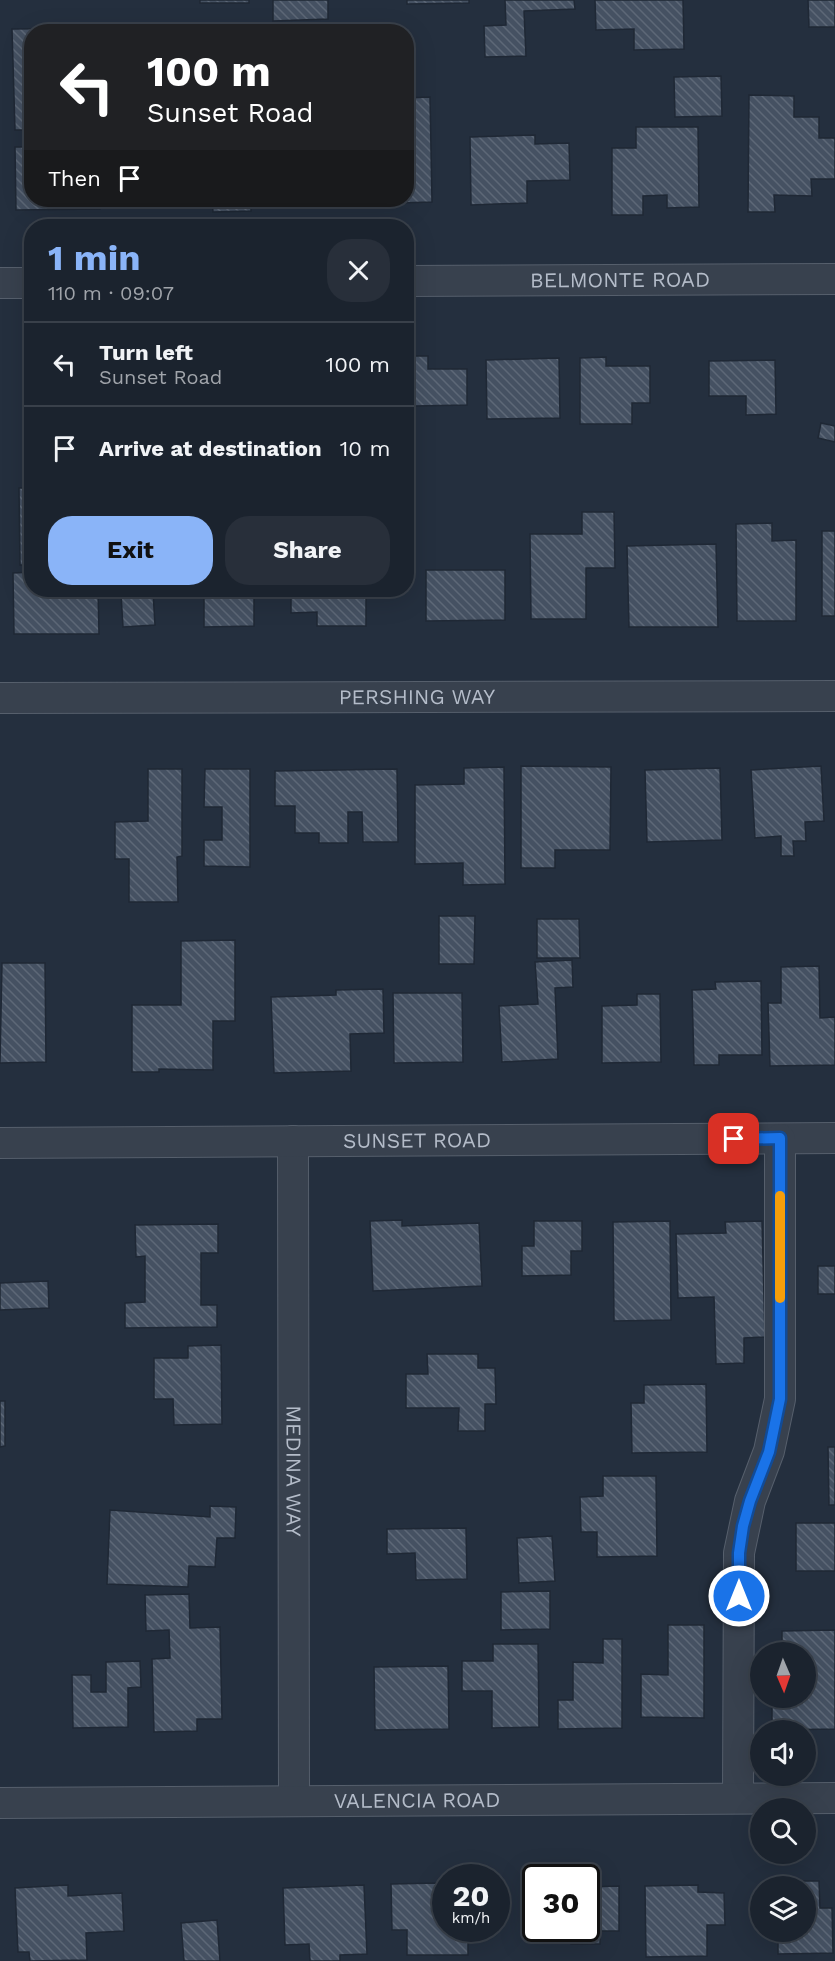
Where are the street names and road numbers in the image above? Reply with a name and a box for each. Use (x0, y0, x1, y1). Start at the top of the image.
street label: BELMONTE ROAD (530, 267, 710, 292)
street label: PERSHING WAY (339, 684, 495, 709)
street label: SUNSET ROAD (343, 1127, 491, 1153)
street label: MEDINA WAY (281, 1405, 307, 1537)
street label: VALENCIA ROAD (334, 1787, 500, 1813)

